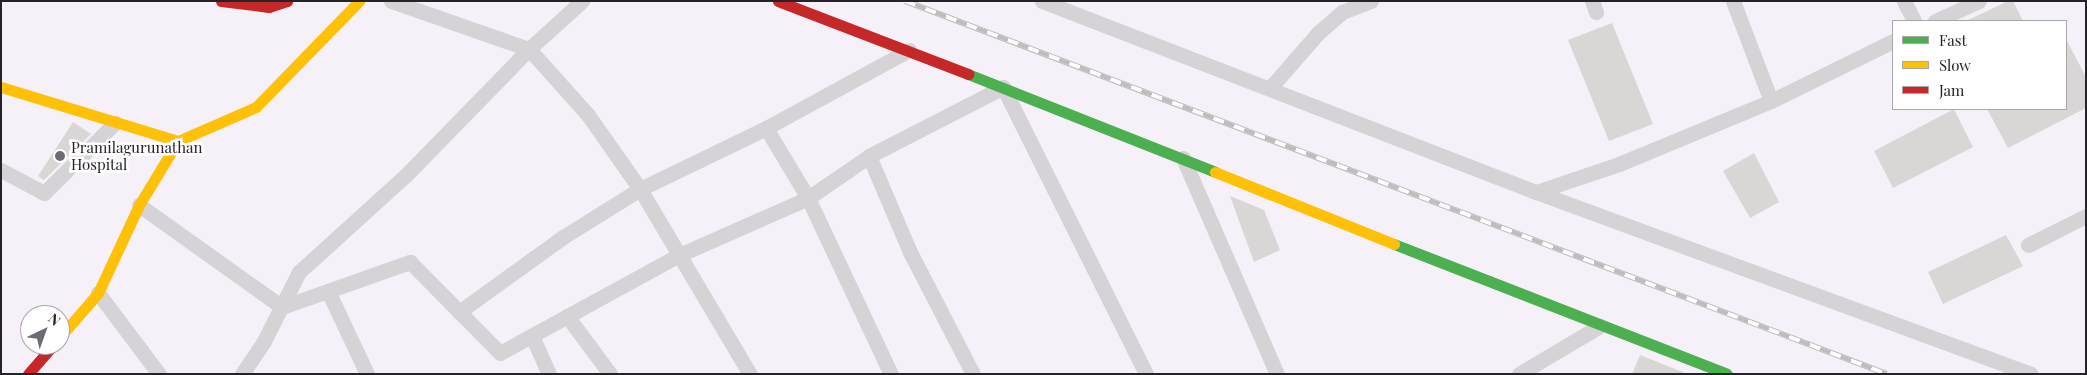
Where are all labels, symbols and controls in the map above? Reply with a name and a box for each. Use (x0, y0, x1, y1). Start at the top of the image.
legend (1892, 20, 2067, 110)
text: Fast (1939, 30, 1967, 50)
text: Slow (1939, 55, 1971, 75)
text: Jam (1939, 80, 1964, 100)
place label: Pramilagurunathan Hospital (71, 138, 202, 173)
marker: Pramilagurunathan Hospital (53, 149, 67, 163)
north arrow (20, 305, 70, 355)
text: N (45, 309, 65, 330)

